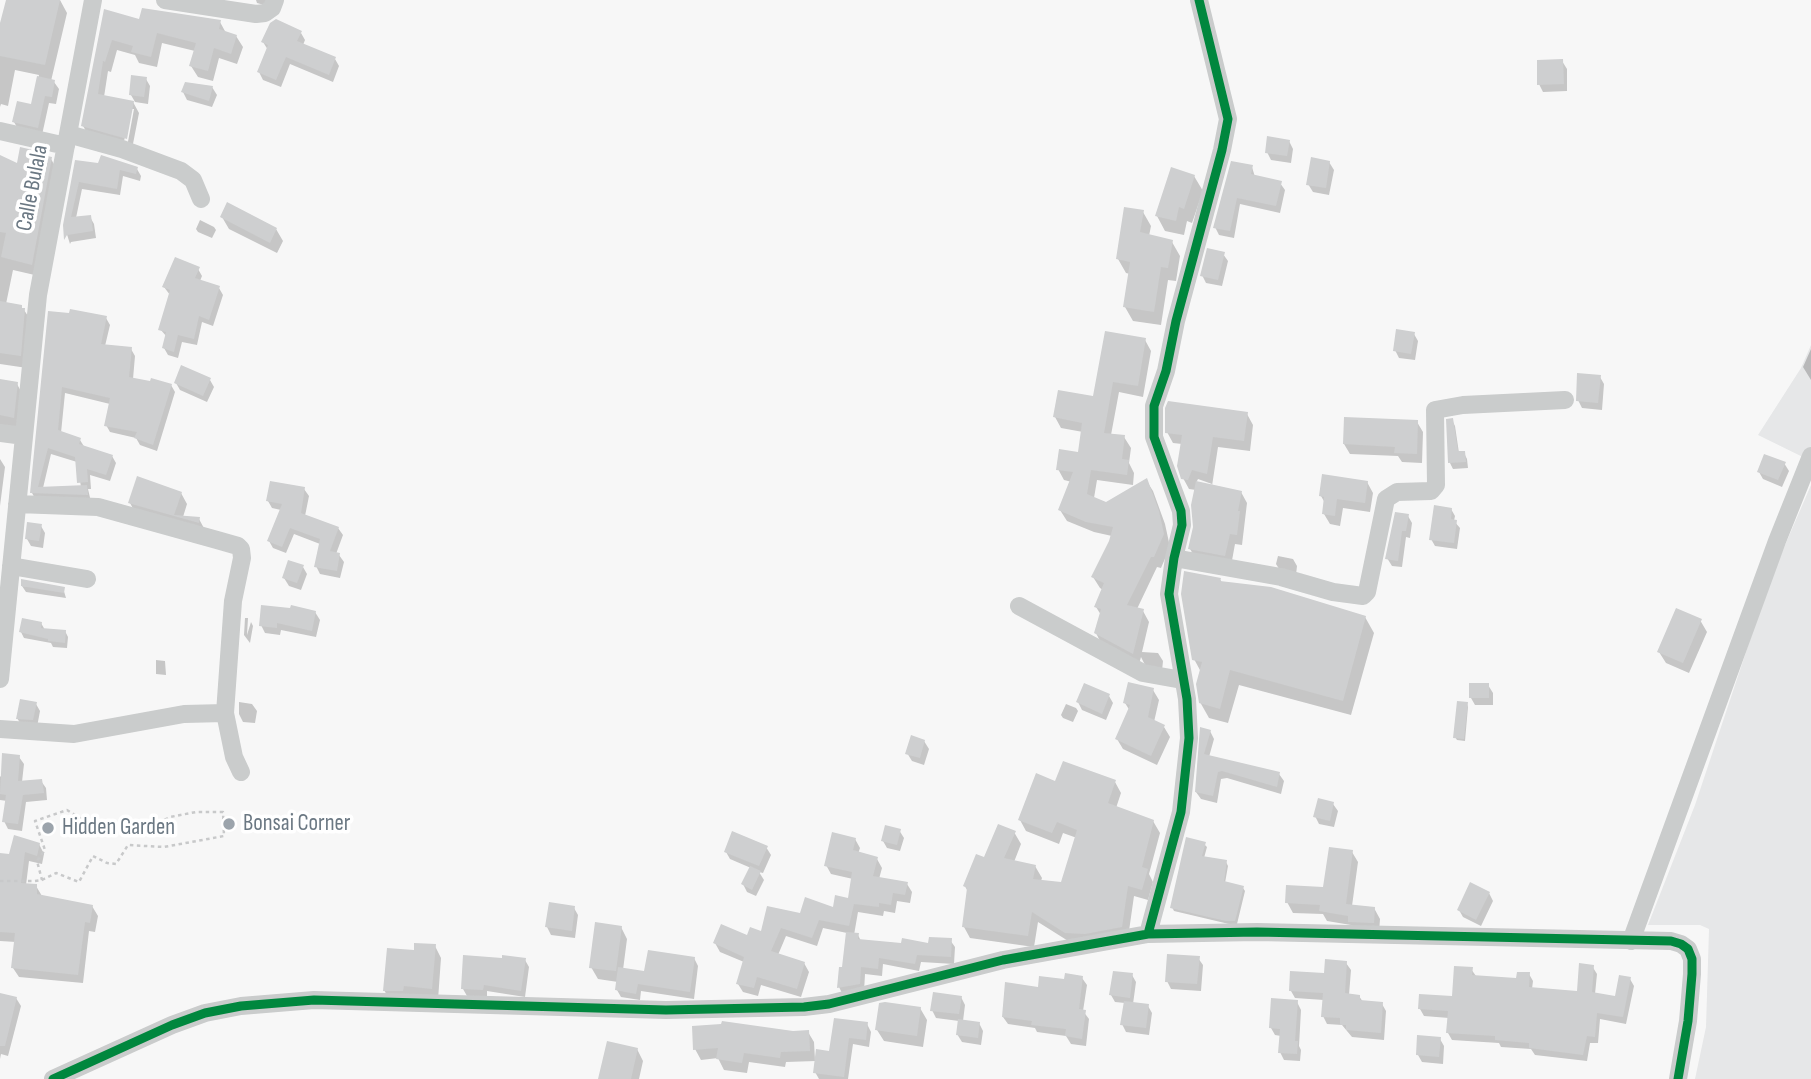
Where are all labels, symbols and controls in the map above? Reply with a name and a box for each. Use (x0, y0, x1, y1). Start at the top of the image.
street label: Calle Bulala (11, 143, 55, 233)
place label: Bonsai Corner (243, 810, 350, 838)
place label: Hidden Garden (62, 814, 175, 842)
marker: Bonsai Corner (221, 816, 237, 832)
marker: Hidden Garden (40, 820, 56, 836)

